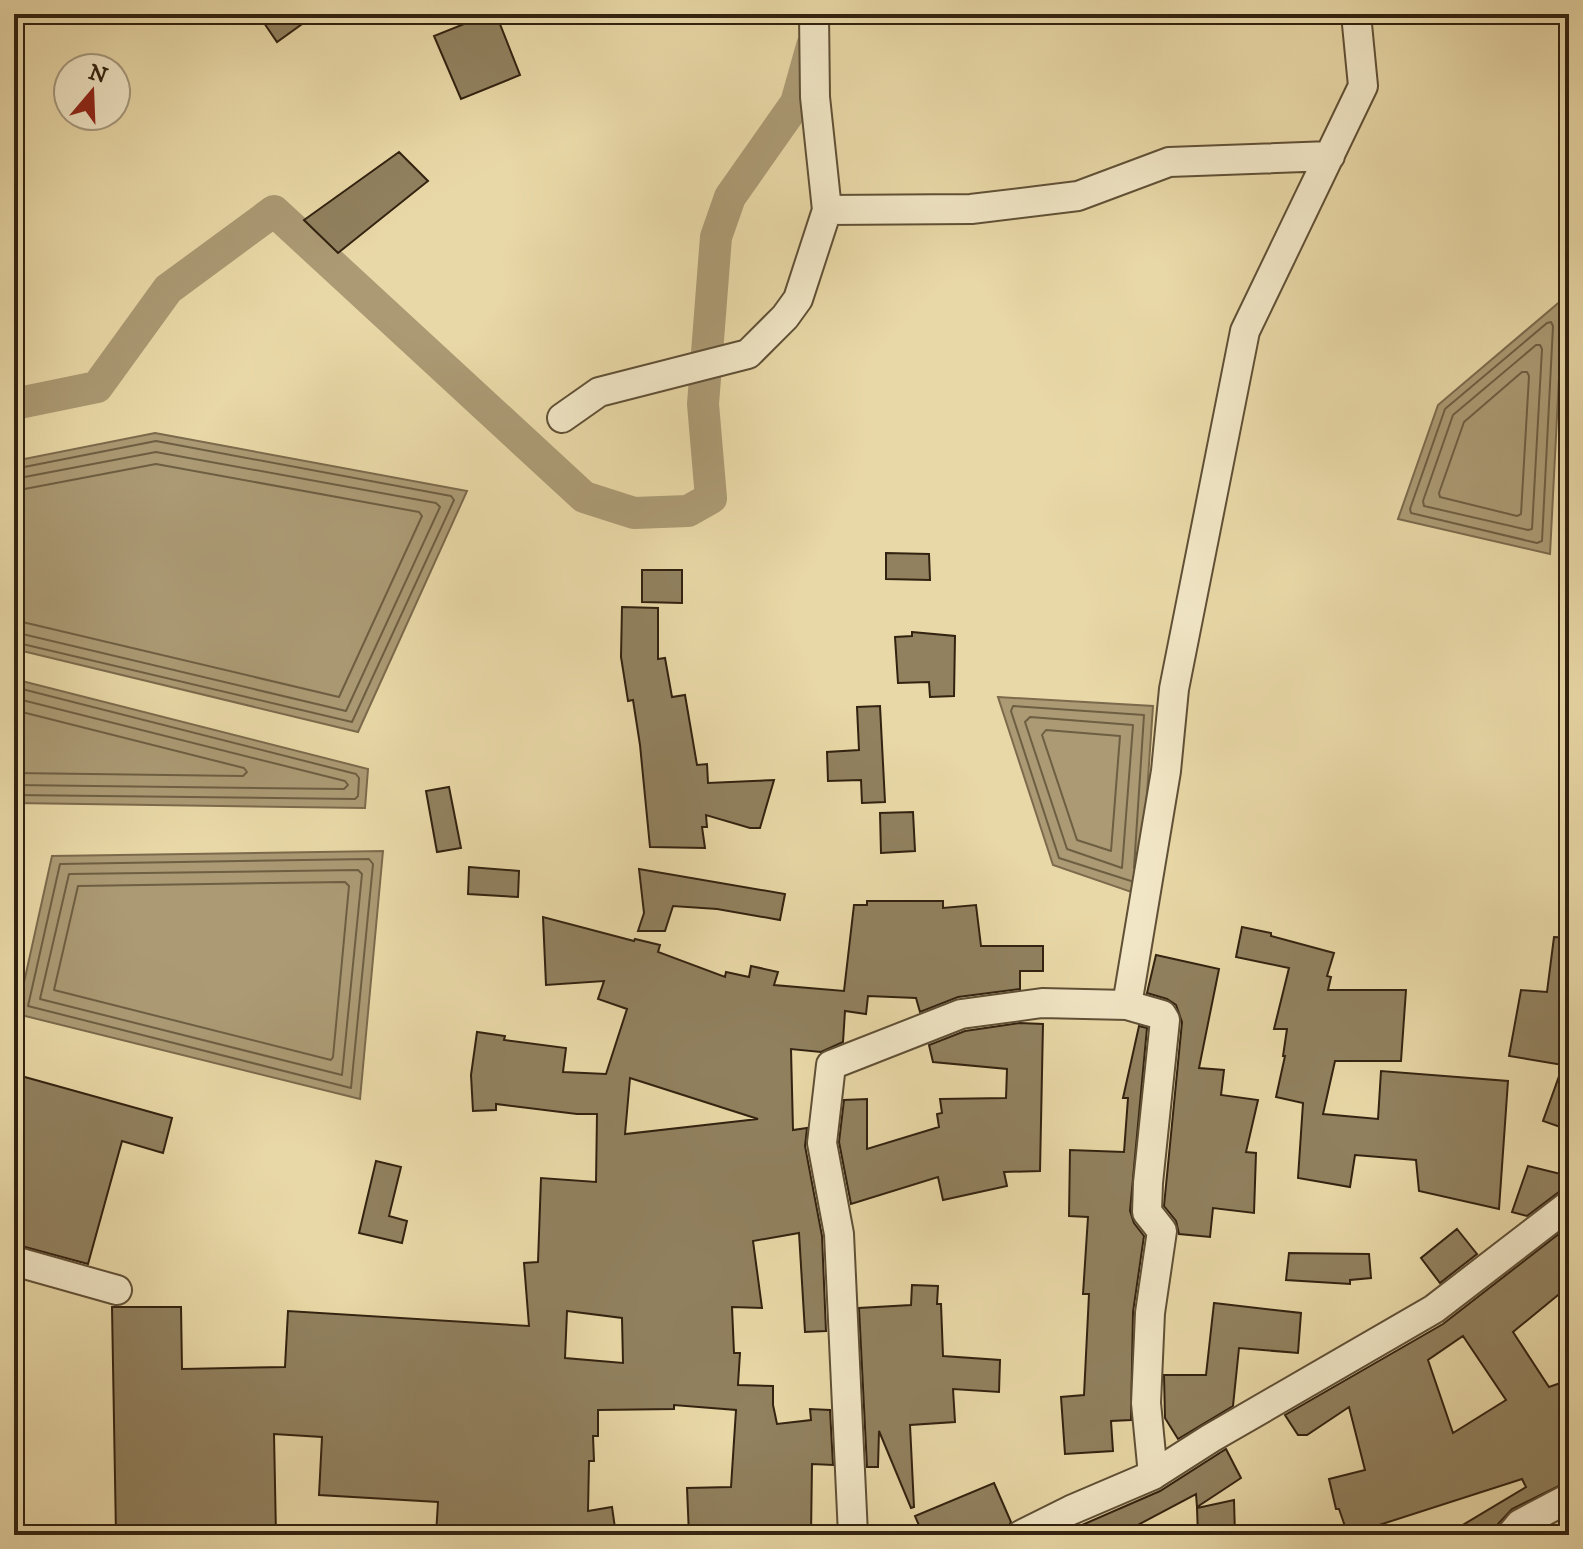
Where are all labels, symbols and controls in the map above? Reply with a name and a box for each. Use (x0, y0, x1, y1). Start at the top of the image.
north arrow (52, 52, 132, 132)
text: N (85, 59, 111, 90)

